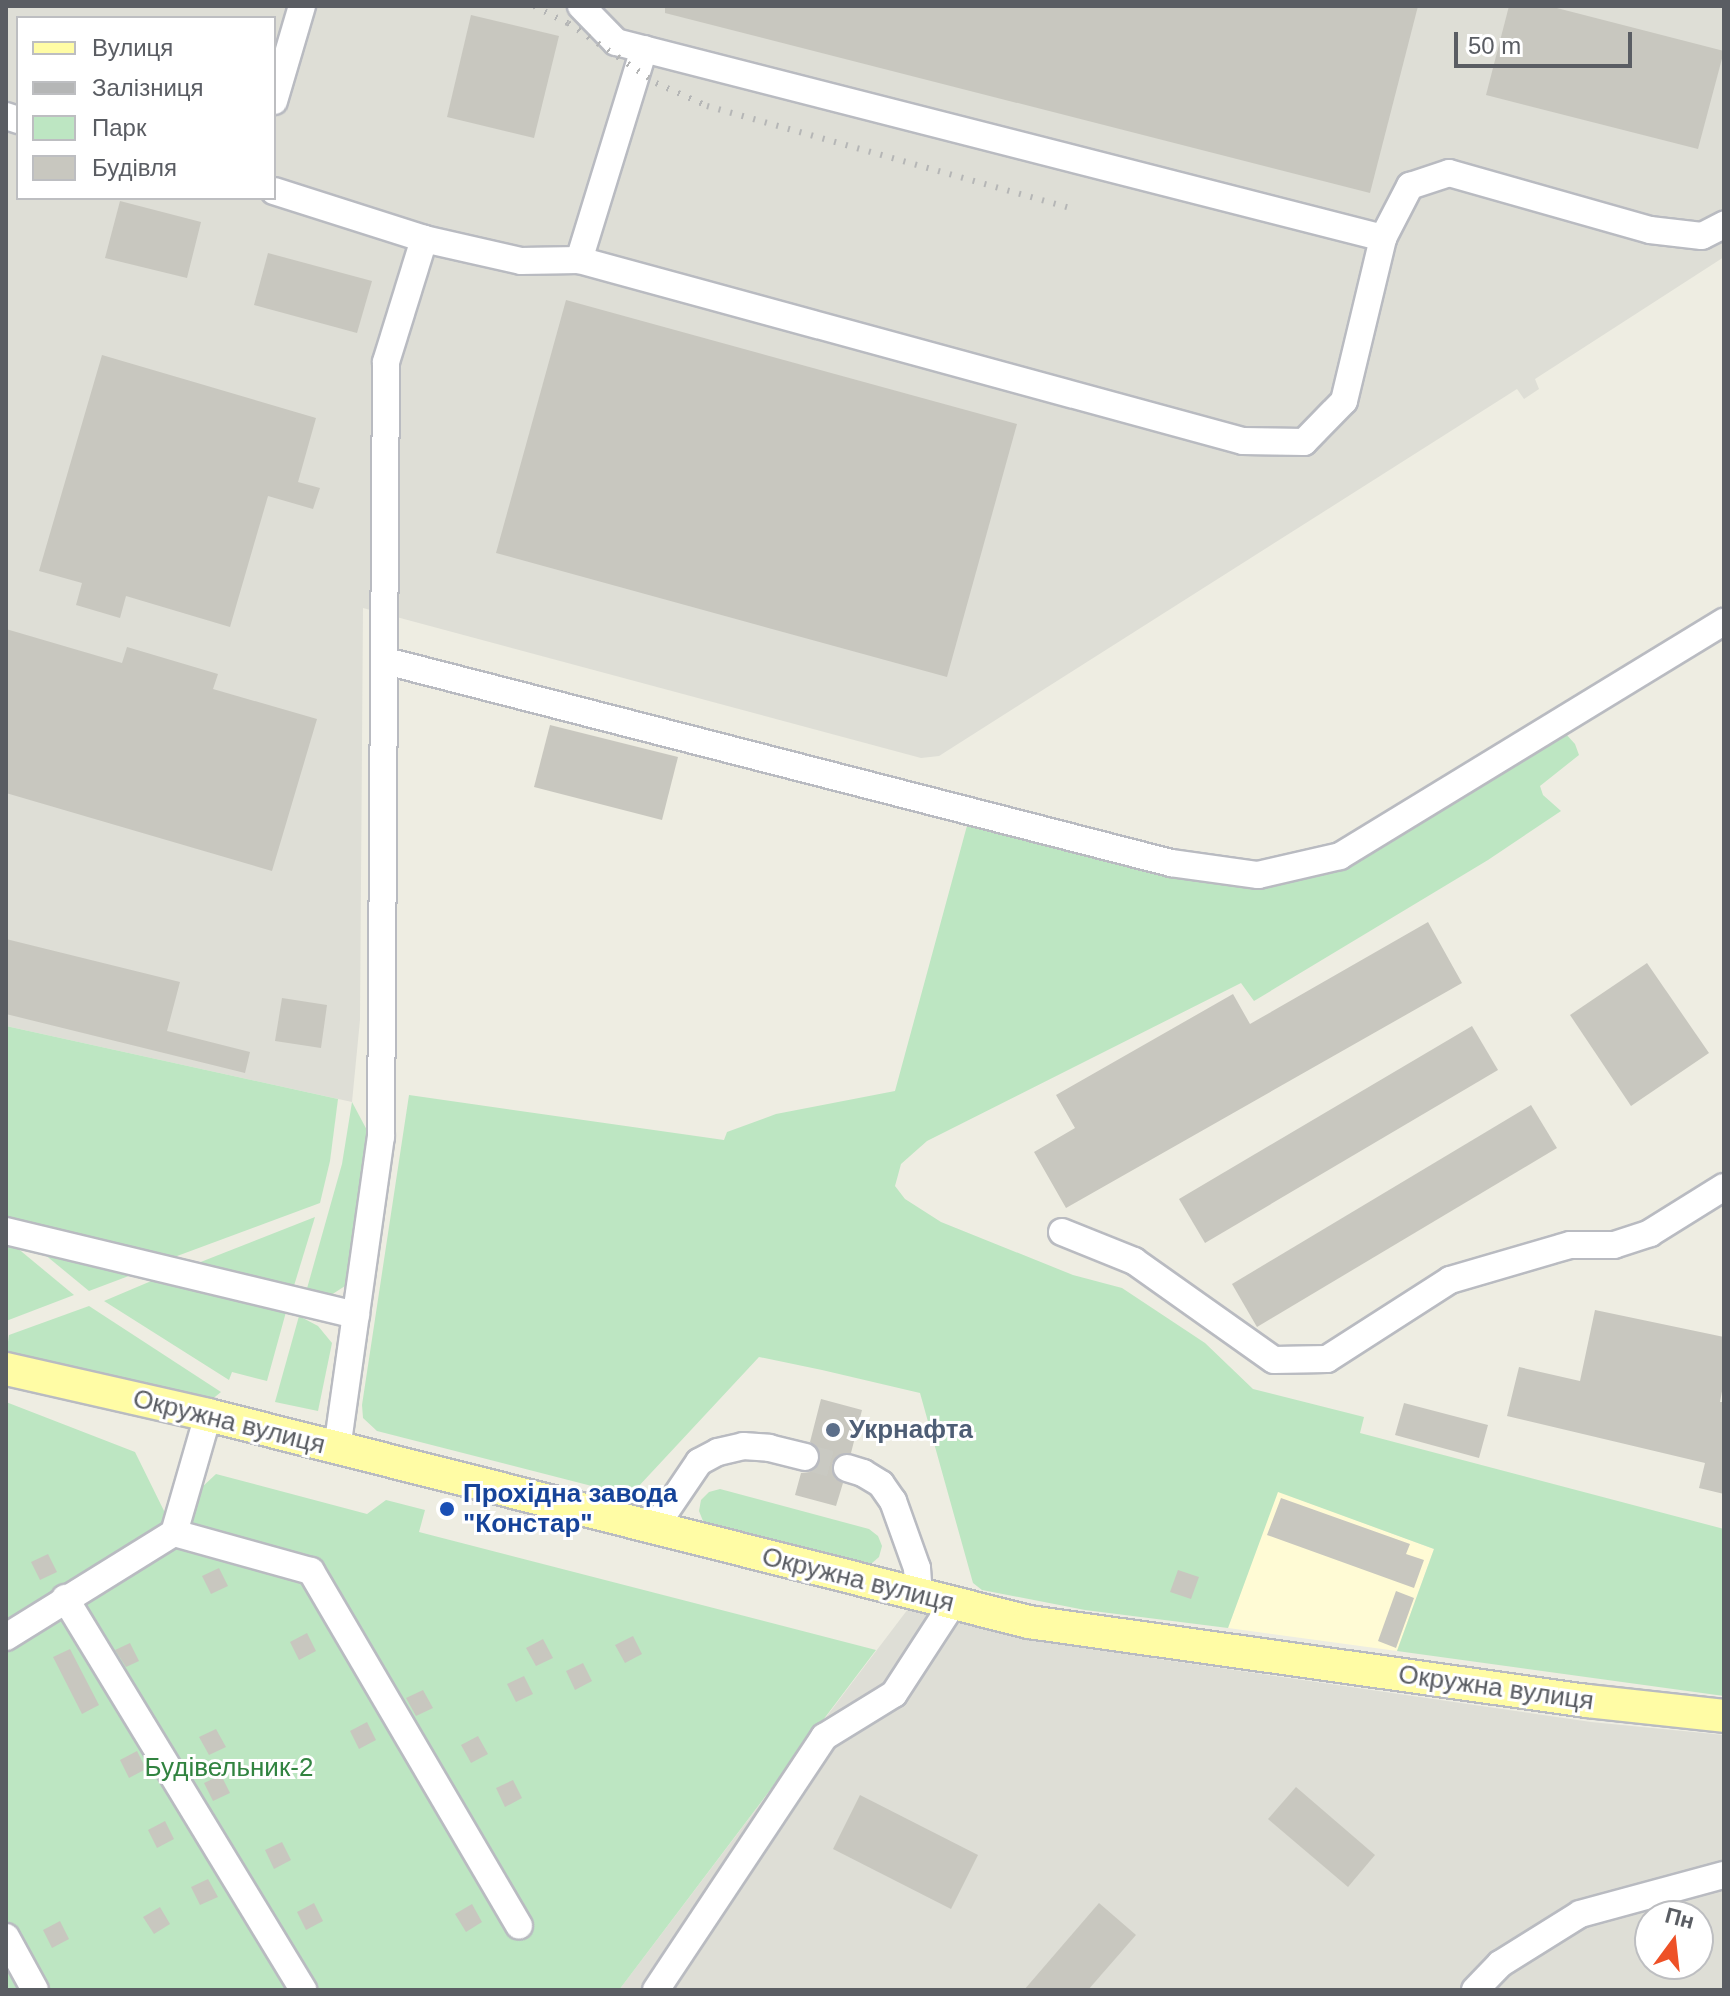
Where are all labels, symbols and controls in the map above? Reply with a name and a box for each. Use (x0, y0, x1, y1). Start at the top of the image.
legend (16, 16, 276, 200)
scale bar (1458, 16, 1636, 66)
text: 50 m (1468, 32, 1521, 59)
text: Вулиця (92, 34, 173, 61)
text: Залізниця (92, 74, 204, 101)
text: Парк (92, 114, 146, 141)
text: Будівля (92, 154, 177, 181)
street label: Окружна вулиця (130, 1383, 328, 1461)
place label: Укрнафта (849, 1414, 973, 1446)
marker: Укрнафта (824, 1421, 842, 1439)
place label: Прохідна завода "Констар" (463, 1478, 678, 1540)
marker: Прохідна завода "Констар" (438, 1500, 456, 1518)
street label: Окружна вулиця (759, 1541, 957, 1619)
street label: Окружна вулиця (1396, 1659, 1596, 1717)
park label: Будівельник-2 (145, 1752, 313, 1784)
north arrow (1634, 1900, 1714, 1980)
text: Пн (1663, 1902, 1697, 1934)

